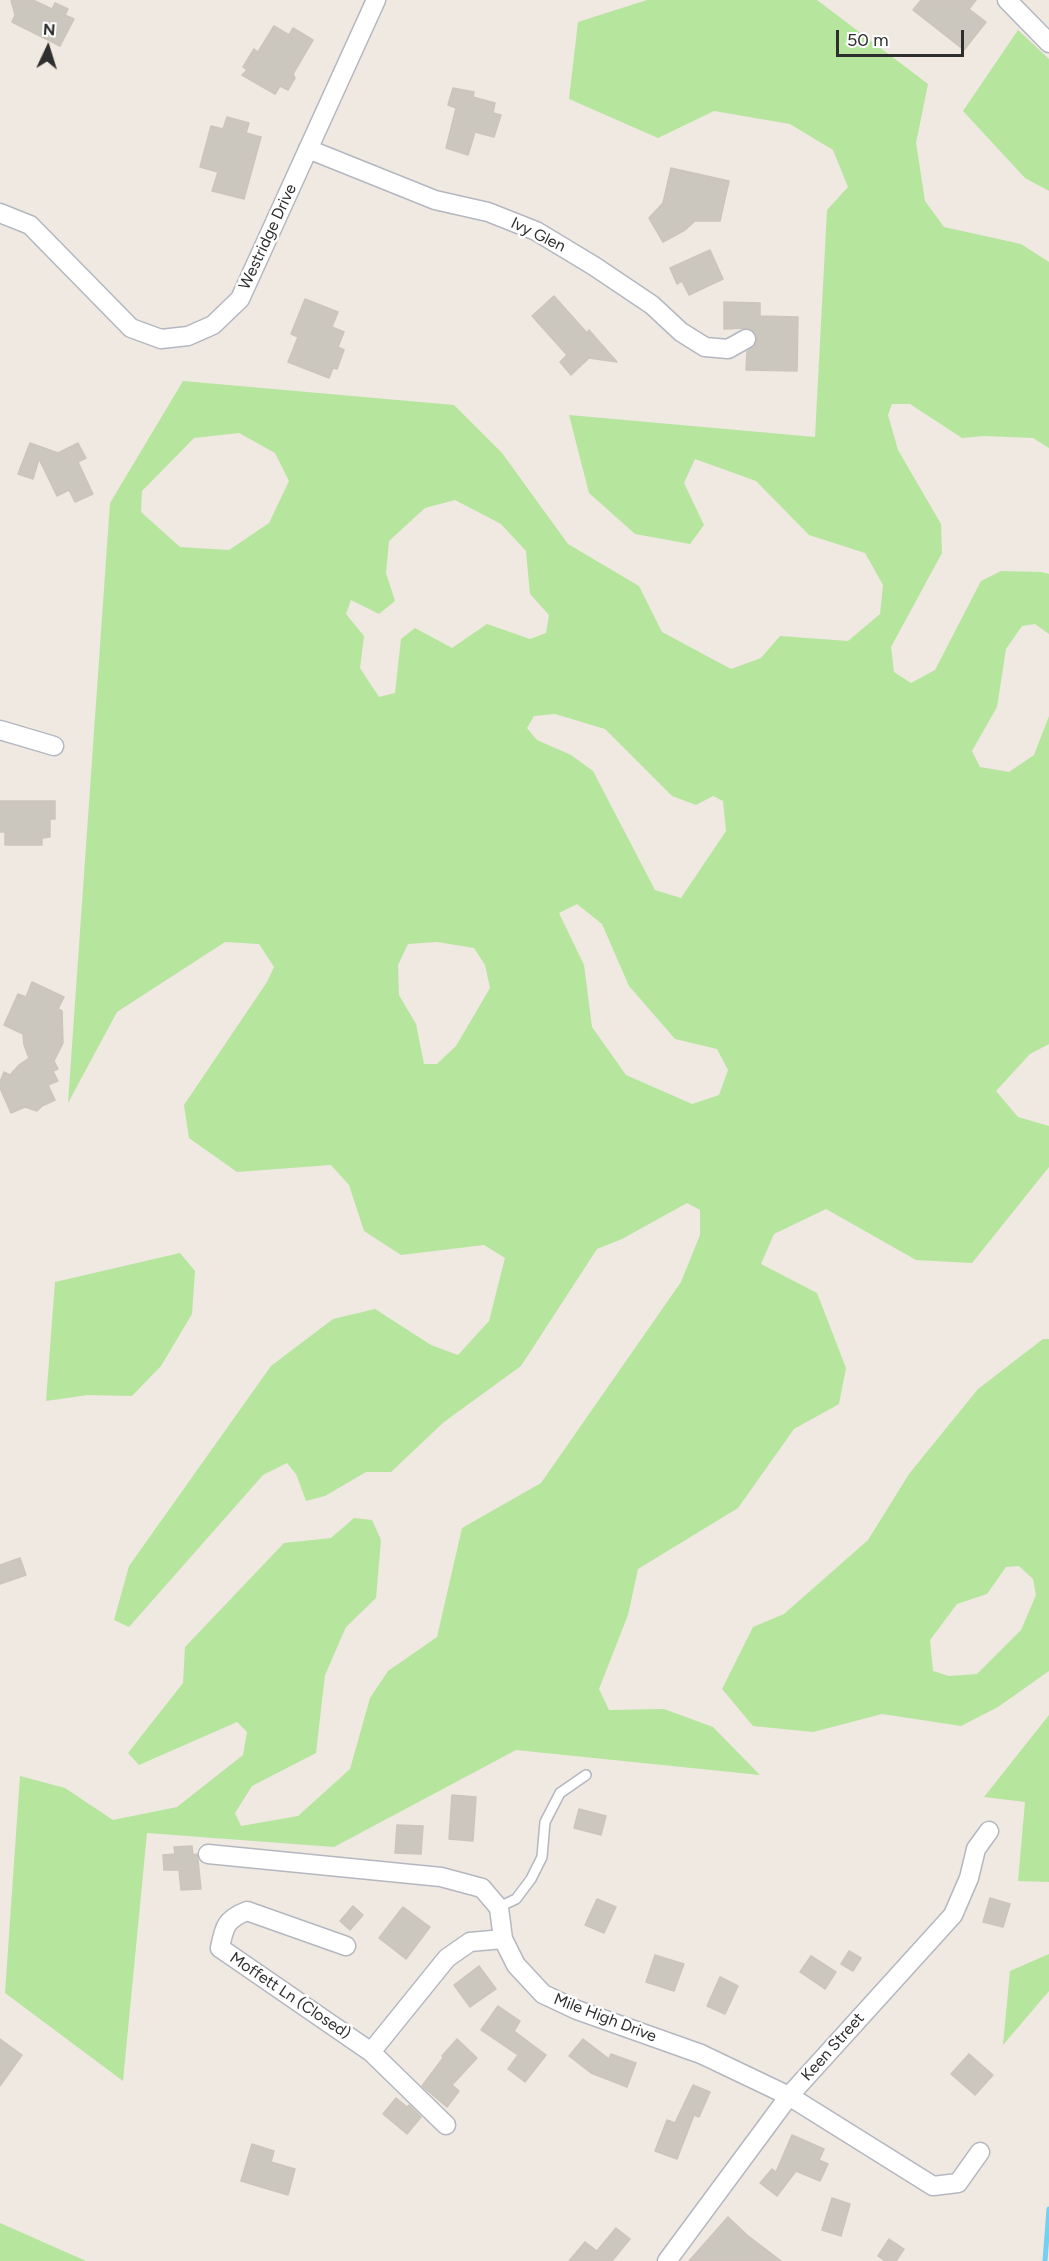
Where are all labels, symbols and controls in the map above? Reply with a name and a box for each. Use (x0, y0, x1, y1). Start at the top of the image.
north arrow (18, 18, 78, 78)
scale bar (839, 18, 966, 56)
text: N (42, 20, 56, 39)
text: 50 m (847, 29, 889, 51)
street label: Westridge Drive (235, 181, 301, 293)
street label: Ivy Glen (508, 214, 568, 256)
street label: Moffett Ln (Closed) (226, 1948, 354, 2044)
street label: Mile High Drive (551, 1990, 659, 2046)
street label: Keen Street (798, 2009, 868, 2085)

